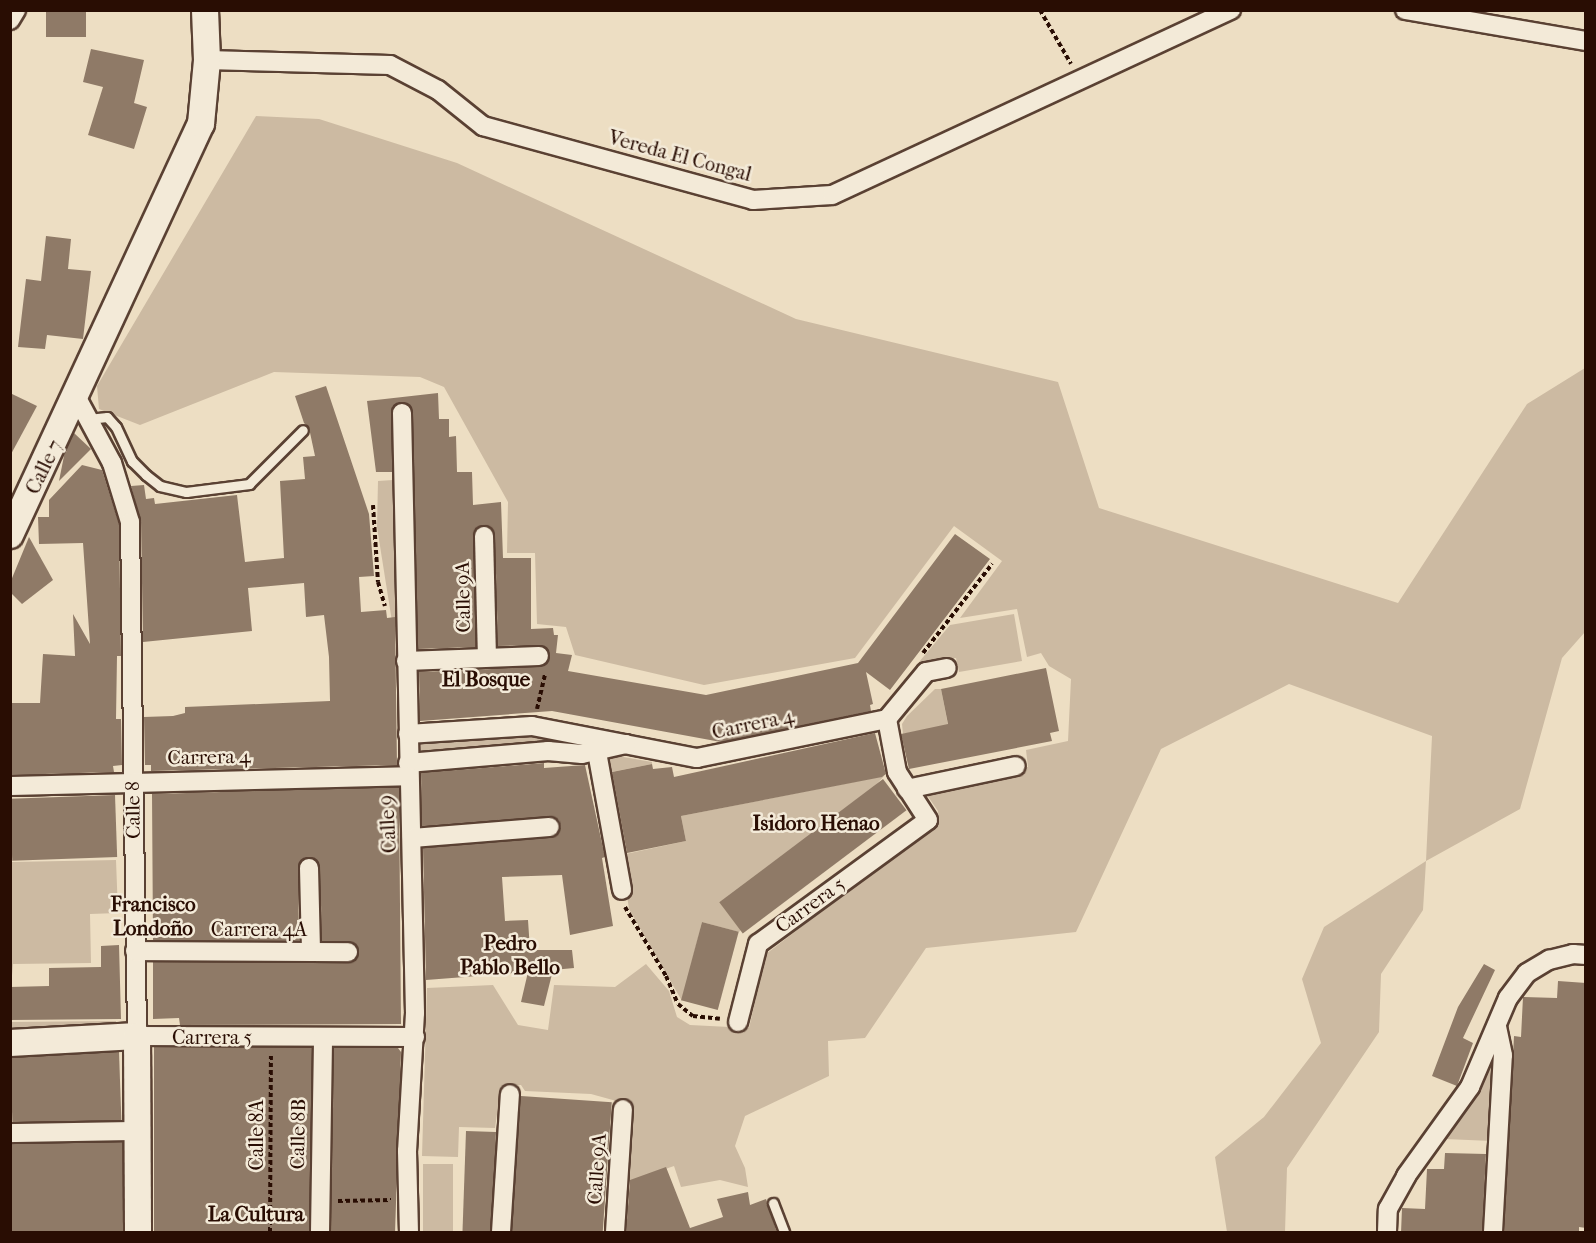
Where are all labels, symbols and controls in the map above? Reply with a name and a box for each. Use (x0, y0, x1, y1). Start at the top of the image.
street label: Vereda El Congal (606, 125, 754, 187)
street label: Calle 7 (21, 436, 67, 498)
street label: Calle 9A (450, 561, 476, 633)
district label: El Bosque (442, 666, 530, 692)
street label: Carrera 4 (710, 704, 796, 744)
street label: Carrera 4 (167, 744, 251, 770)
street label: Calle 8 (120, 781, 146, 839)
street label: Calle 9 (374, 794, 402, 854)
district label: Isidoro Henao (752, 810, 880, 836)
street label: Carrera 5 (771, 872, 849, 938)
district label: Francisco Londoño (110, 891, 196, 941)
street label: Carrera 4A (211, 917, 307, 941)
district label: Pedro Pablo Bello (460, 930, 560, 980)
street label: Carrera 5 (172, 1025, 252, 1049)
street label: Calle 8B (285, 1098, 311, 1170)
street label: Calle 8A (244, 1100, 268, 1170)
street label: Calle 9A (583, 1133, 611, 1205)
district label: La Cultura (208, 1201, 304, 1227)

